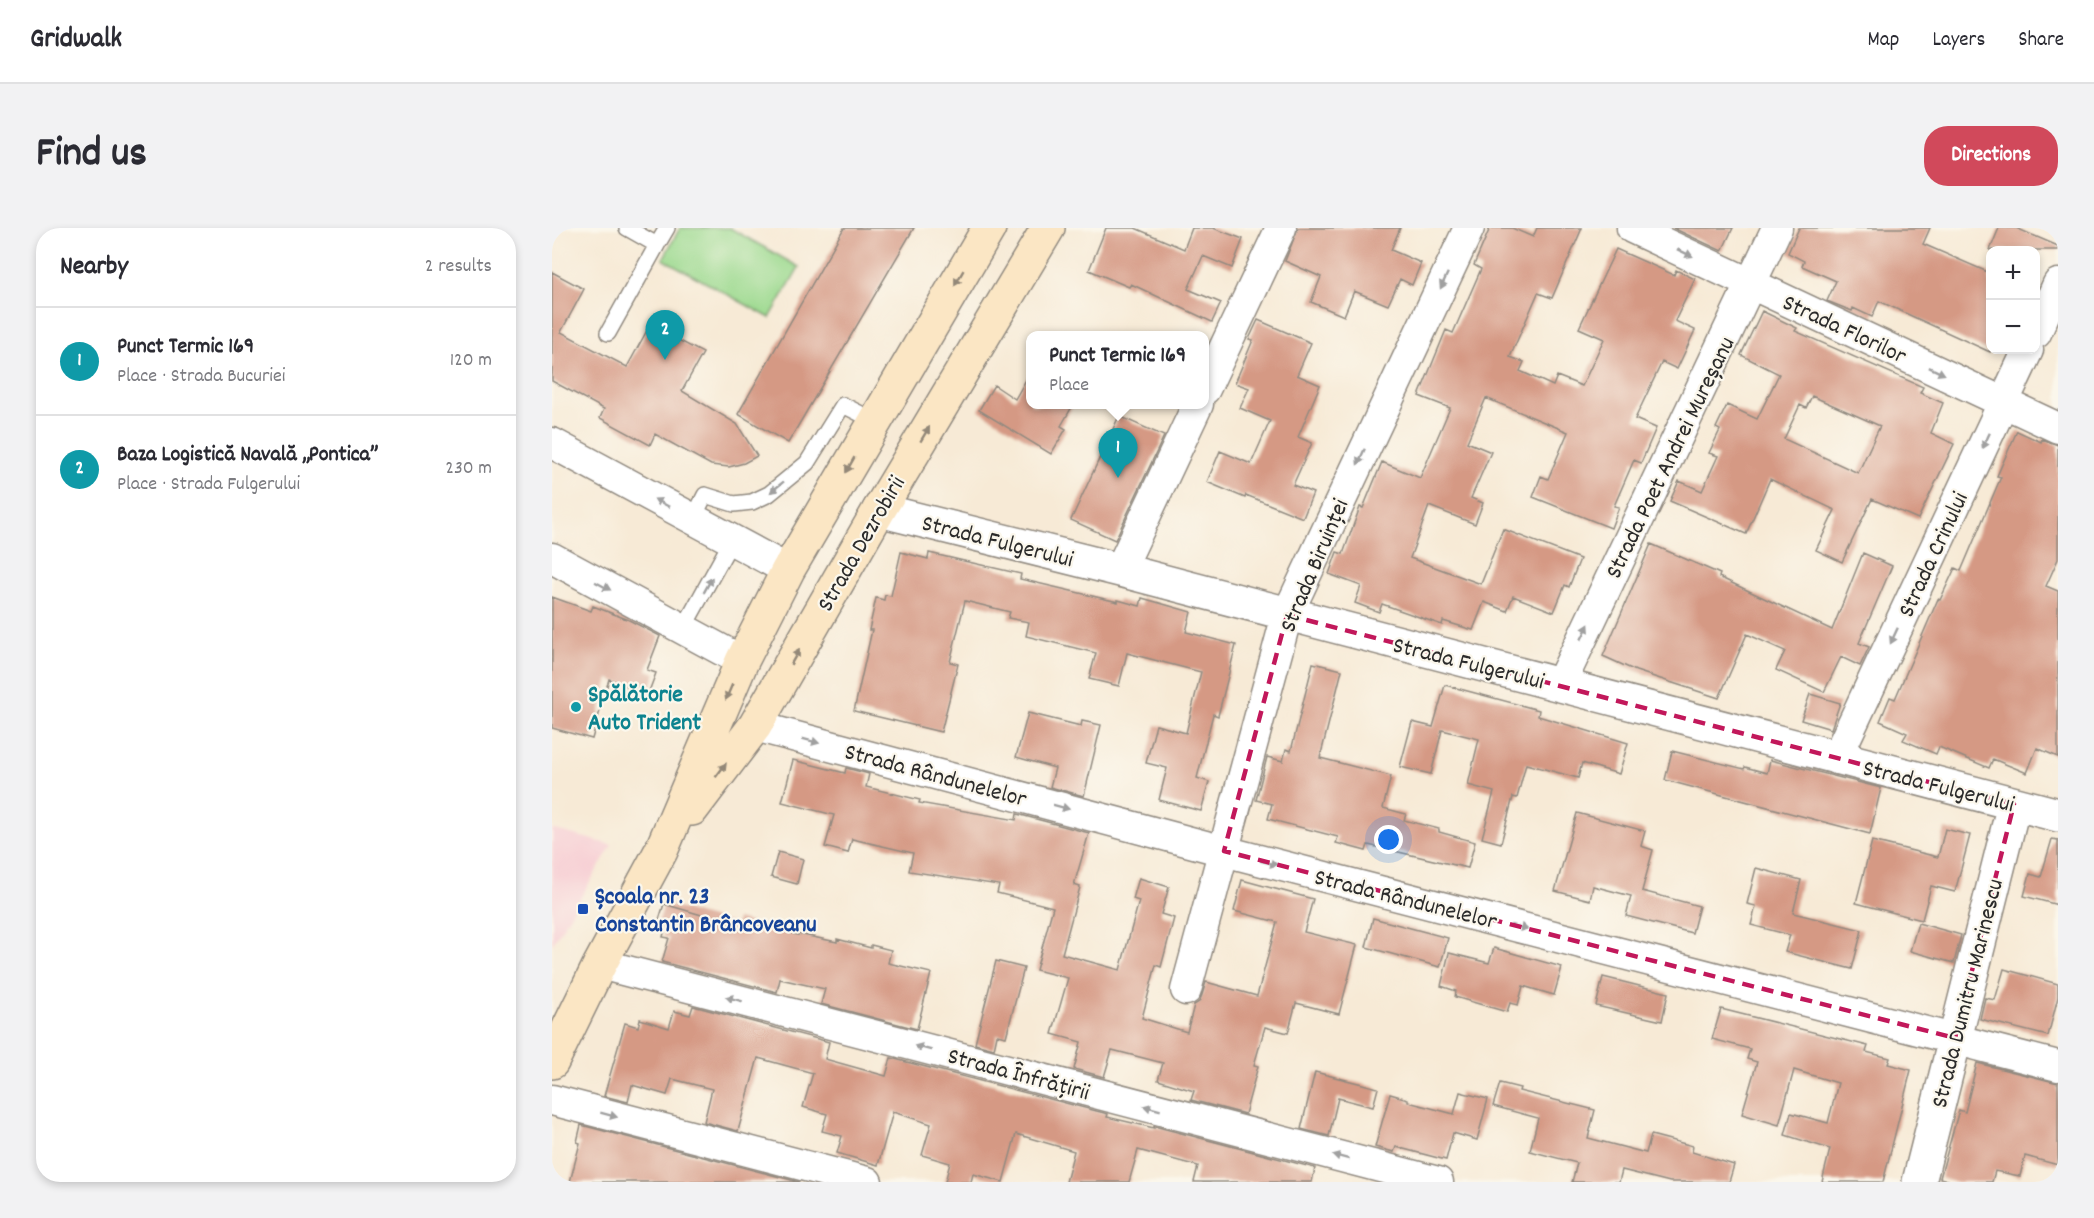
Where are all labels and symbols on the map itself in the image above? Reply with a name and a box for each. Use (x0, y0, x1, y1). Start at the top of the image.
one-way arrow (1676, 248, 1693, 257)
one-way arrow (954, 270, 965, 286)
one-way arrow (1439, 272, 1448, 289)
street label: Strada Florilor (1776, 287, 1911, 374)
pin: 2 (646, 310, 684, 360)
street label: Strada Poet Andrei Mureșanu (1598, 332, 1745, 585)
one-way arrow (1929, 367, 1946, 376)
one-way arrow (919, 426, 930, 442)
pin: 1 (1098, 428, 1138, 478)
one-way arrow (1981, 432, 1990, 449)
one-way arrow (1356, 449, 1366, 467)
one-way arrow (845, 456, 855, 473)
street label: Strada Dezrobirii (810, 470, 915, 619)
one-way arrow (770, 480, 785, 493)
street label: Strada Crinului (1891, 487, 1979, 623)
street label: Strada Biruinței (1272, 494, 1359, 638)
one-way arrow (653, 498, 670, 508)
street label: Strada Fulgerului (918, 508, 1077, 578)
one-way arrow (703, 576, 713, 593)
one-way arrow (595, 581, 612, 591)
one-way arrow (1580, 624, 1589, 641)
one-way arrow (1889, 628, 1898, 645)
street label: Strada Fulgerului (1389, 630, 1548, 700)
one-way arrow (789, 649, 800, 665)
place label: Spălătorie Auto Trident (588, 679, 701, 741)
one-way arrow (724, 683, 733, 701)
marker: Spălătorie Auto Trident (569, 700, 583, 714)
one-way arrow (802, 736, 821, 746)
street label: Strada Rândunelelor (840, 736, 1030, 818)
street label: Strada Fulgerului (1859, 753, 2018, 823)
one-way arrow (715, 763, 727, 778)
one-way arrow (1051, 803, 1070, 813)
your location (1374, 825, 1403, 854)
one-way arrow (1260, 858, 1279, 868)
street label: Strada Rândunelelor (1310, 862, 1500, 940)
street label: Strada Dumitru Marinescu (1924, 876, 2014, 1112)
place label: Școala nr. 23 Constantin Brâncoveanu (595, 881, 817, 943)
marker: Școala nr. 23 Constantin Brâncoveanu (576, 902, 590, 916)
one-way arrow (1510, 922, 1528, 932)
one-way arrow (725, 993, 744, 1003)
street label: Strada Înfrățirii (943, 1041, 1093, 1111)
one-way arrow (914, 1043, 932, 1052)
one-way arrow (1143, 1102, 1162, 1112)
one-way arrow (599, 1110, 618, 1120)
one-way arrow (1332, 1151, 1350, 1161)

